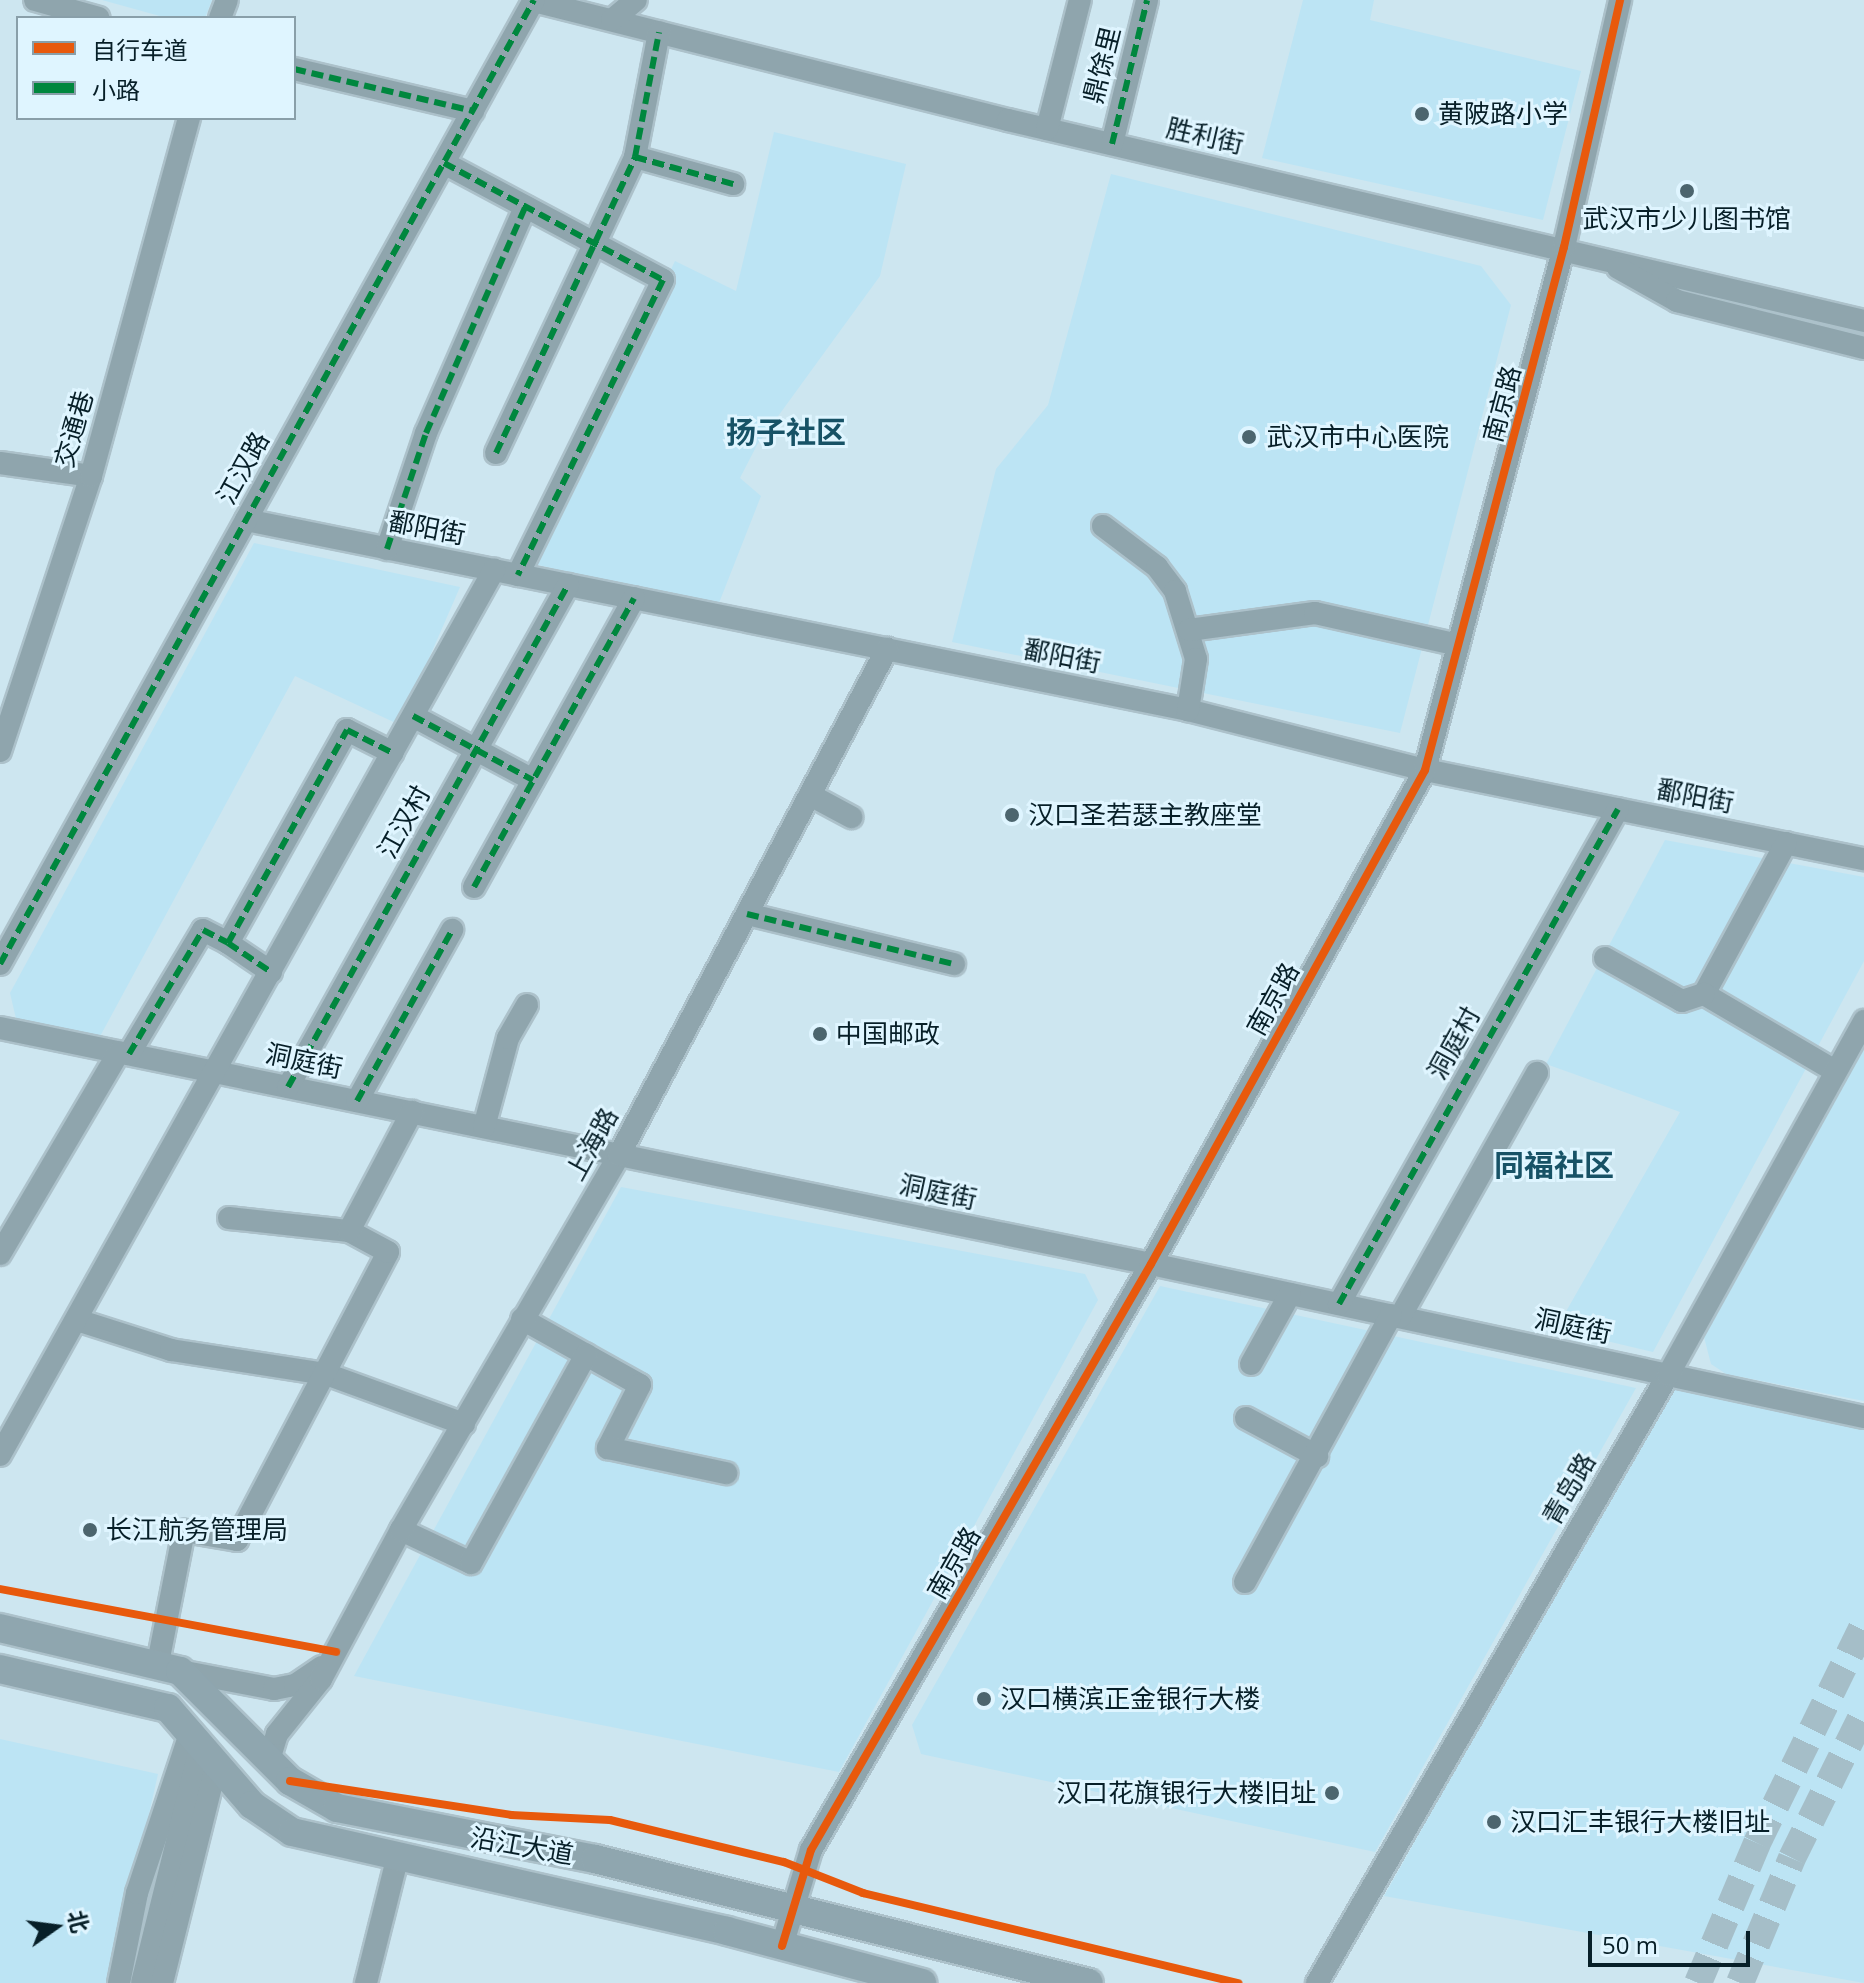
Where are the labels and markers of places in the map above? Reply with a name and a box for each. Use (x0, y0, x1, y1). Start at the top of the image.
place label: 黄陂路小学 (1438, 98, 1568, 130)
marker: 黄陂路小学 (1413, 105, 1431, 123)
marker: 武汉市少儿图书馆 (1678, 182, 1696, 200)
place label: 武汉市少儿图书馆 (1583, 203, 1791, 235)
place label: 武汉市中心医院 (1267, 421, 1449, 453)
marker: 武汉市中心医院 (1238, 426, 1260, 448)
place label: 汉口圣若瑟主教座堂 (1028, 799, 1262, 831)
marker: 汉口圣若瑟主教座堂 (1003, 806, 1021, 824)
place label: 中国邮政 (836, 1018, 940, 1050)
marker: 中国邮政 (811, 1025, 829, 1043)
place label: 长江航务管理局 (106, 1514, 288, 1546)
marker: 长江航务管理局 (81, 1521, 99, 1539)
place label: 汉口横滨正金银行大楼 (1000, 1683, 1260, 1715)
marker: 汉口横滨正金银行大楼 (975, 1690, 993, 1708)
place label: 汉口花旗银行大楼旧址 (1056, 1777, 1316, 1809)
marker: 汉口花旗银行大楼旧址 (1323, 1784, 1341, 1802)
place label: 汉口汇丰银行大楼旧址 (1510, 1806, 1770, 1838)
marker: 汉口汇丰银行大楼旧址 (1485, 1813, 1503, 1831)

